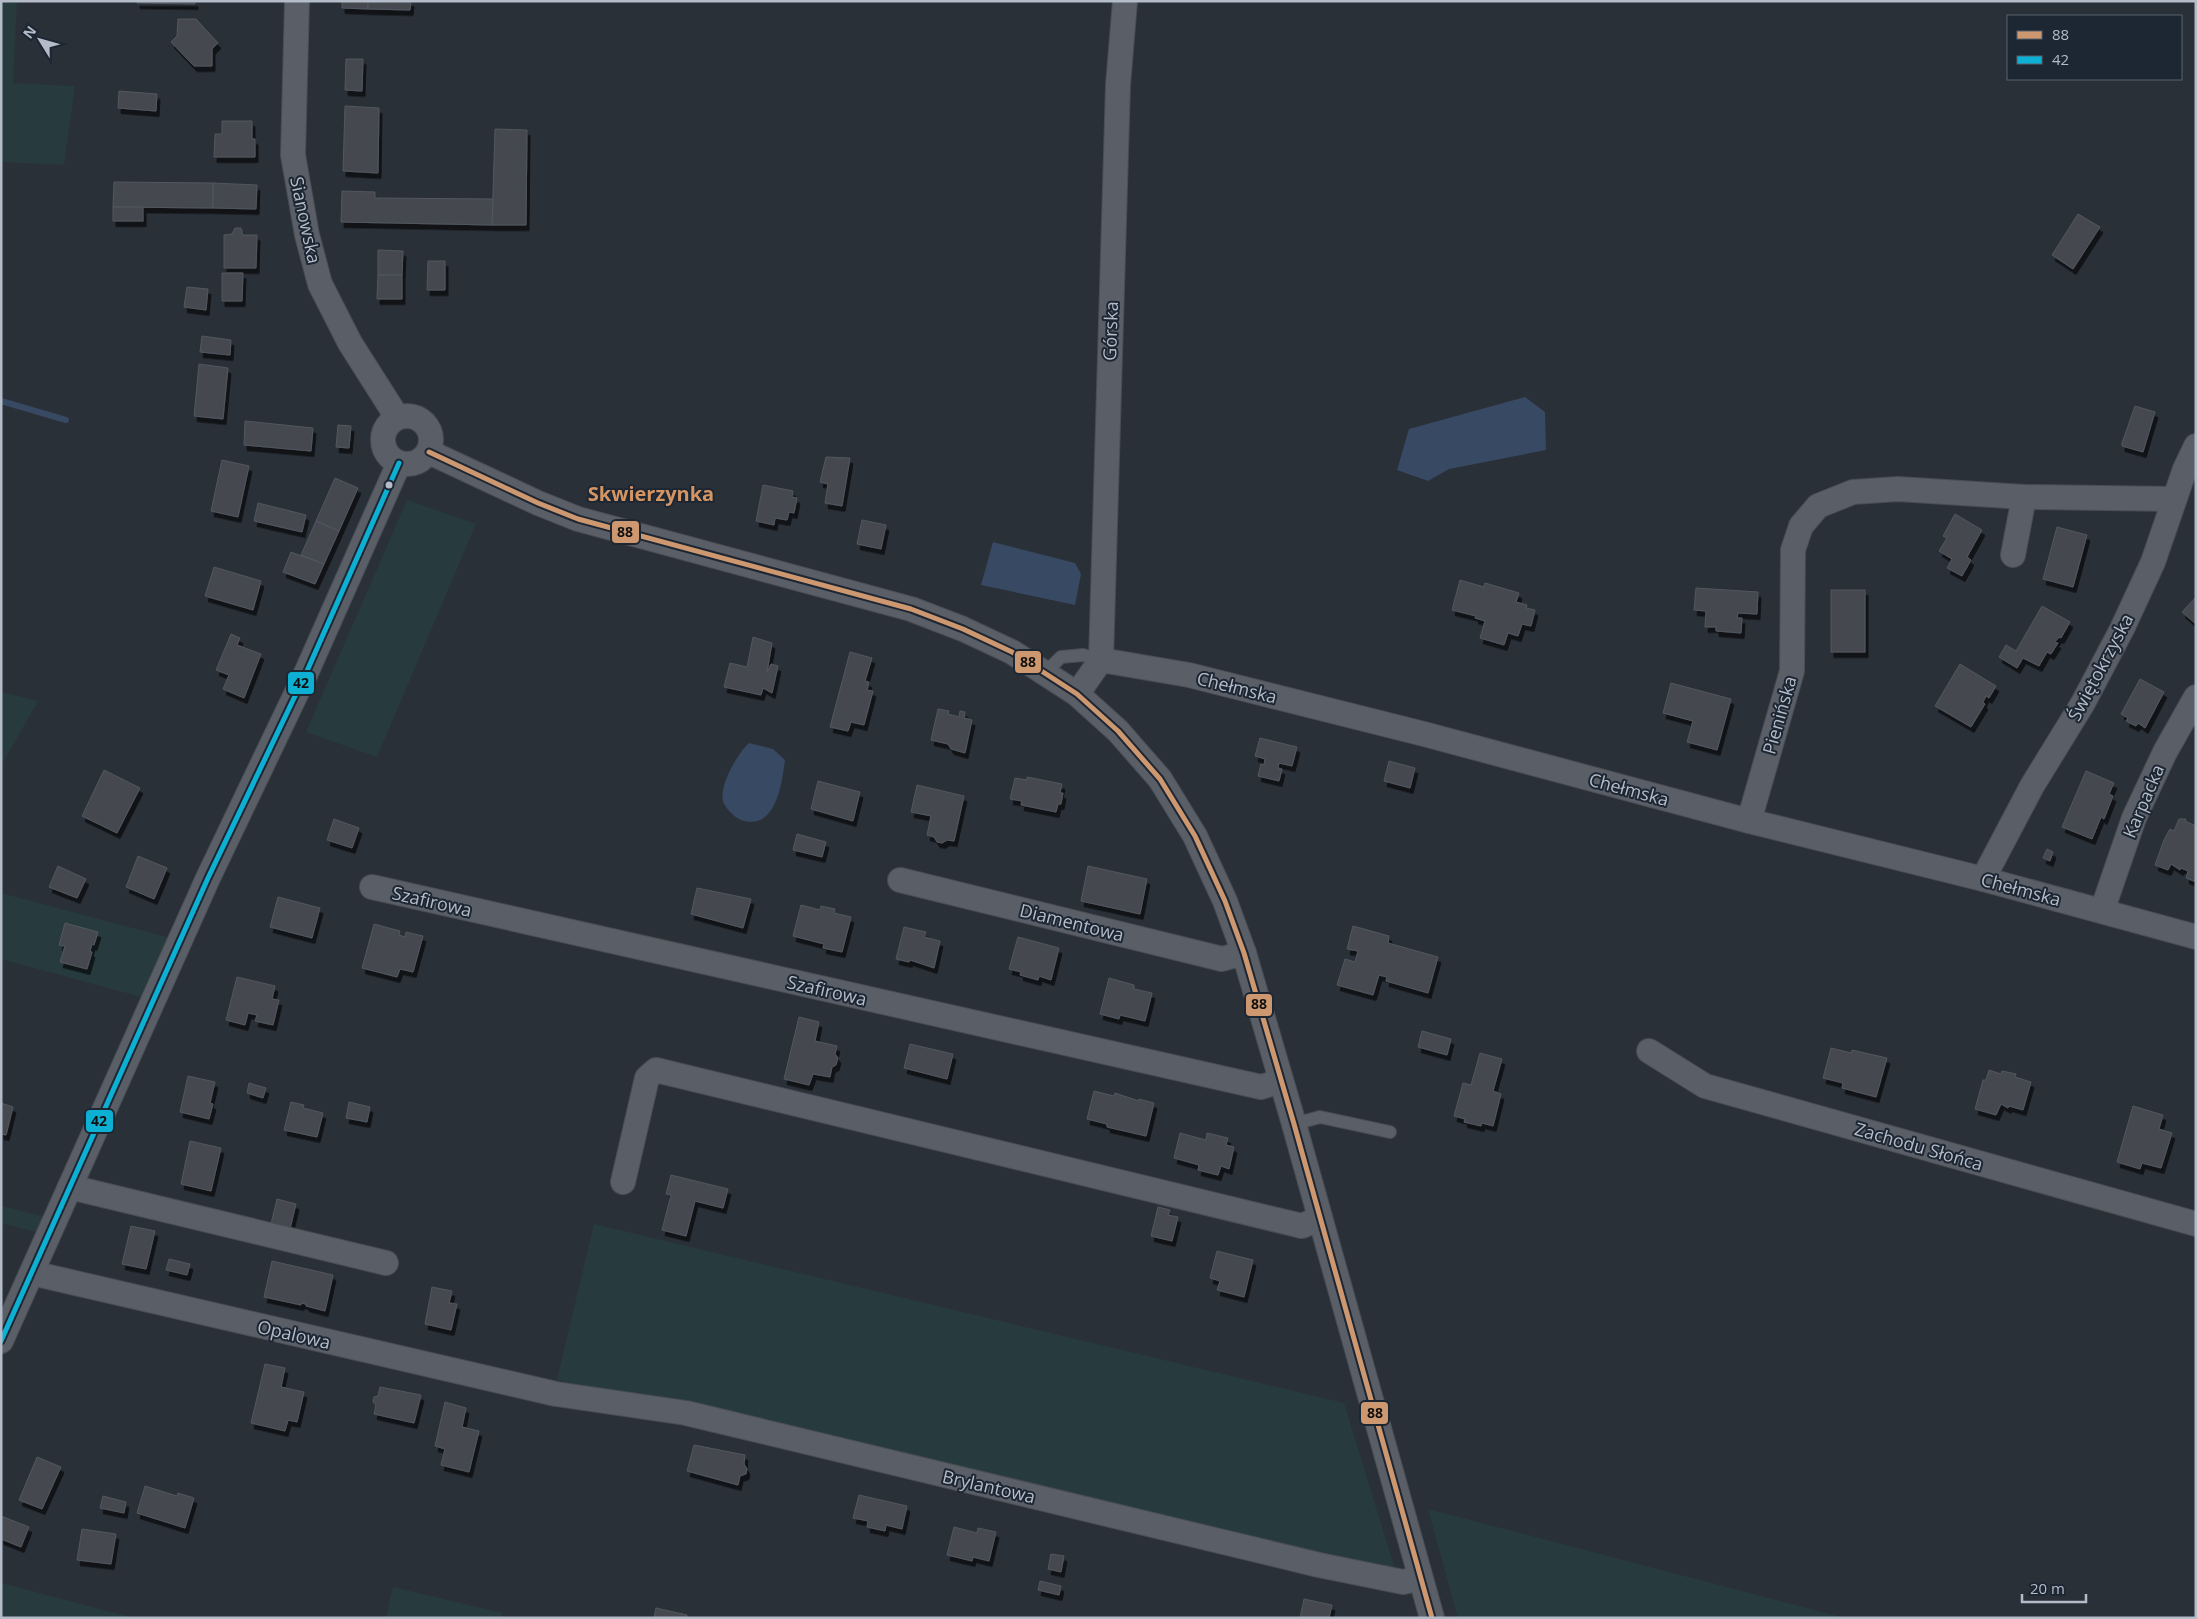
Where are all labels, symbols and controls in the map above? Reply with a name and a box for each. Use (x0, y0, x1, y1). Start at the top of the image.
north arrow (15, 15, 65, 65)
legend (2007, 15, 2182, 80)
text: N (18, 22, 40, 42)
text: 88 (2052, 24, 2069, 44)
text: 42 (2052, 49, 2069, 69)
street label: Sianowska (285, 174, 327, 266)
street label: Górska (1097, 301, 1123, 361)
unlabelled marker (384, 480, 394, 490)
district label: Skwierzynka (588, 480, 714, 507)
line badge: 88 (611, 520, 640, 544)
text: 88 (617, 522, 633, 541)
street label: Świętokrzyska (2062, 609, 2138, 725)
line badge: 88 (1014, 650, 1042, 674)
text: 88 (1020, 652, 1036, 671)
street label: Chełmska (1194, 665, 1280, 709)
line badge: 42 (287, 671, 315, 695)
text: 42 (293, 673, 309, 692)
street label: Pienińska (1756, 673, 1802, 757)
street label: Karpacka (2117, 761, 2169, 841)
street label: Chełmska (1586, 767, 1672, 811)
street label: Chełmska (1978, 867, 2064, 911)
street label: Szafirowa (390, 880, 474, 922)
street label: Diamentowa (1017, 897, 1127, 947)
street label: Szafirowa (785, 969, 869, 1011)
line badge: 88 (1245, 993, 1273, 1017)
text: 88 (1251, 994, 1267, 1013)
line badge: 42 (85, 1109, 114, 1133)
text: 42 (91, 1111, 107, 1130)
street label: Zachodu Słońca (1852, 1116, 1986, 1176)
street label: Opalowa (255, 1314, 333, 1354)
line badge: 88 (1360, 1401, 1389, 1425)
text: 88 (1367, 1403, 1383, 1422)
street label: Brylantowa (940, 1464, 1038, 1508)
scale bar (2022, 1572, 2086, 1604)
text: 20 m (2030, 1578, 2065, 1598)

